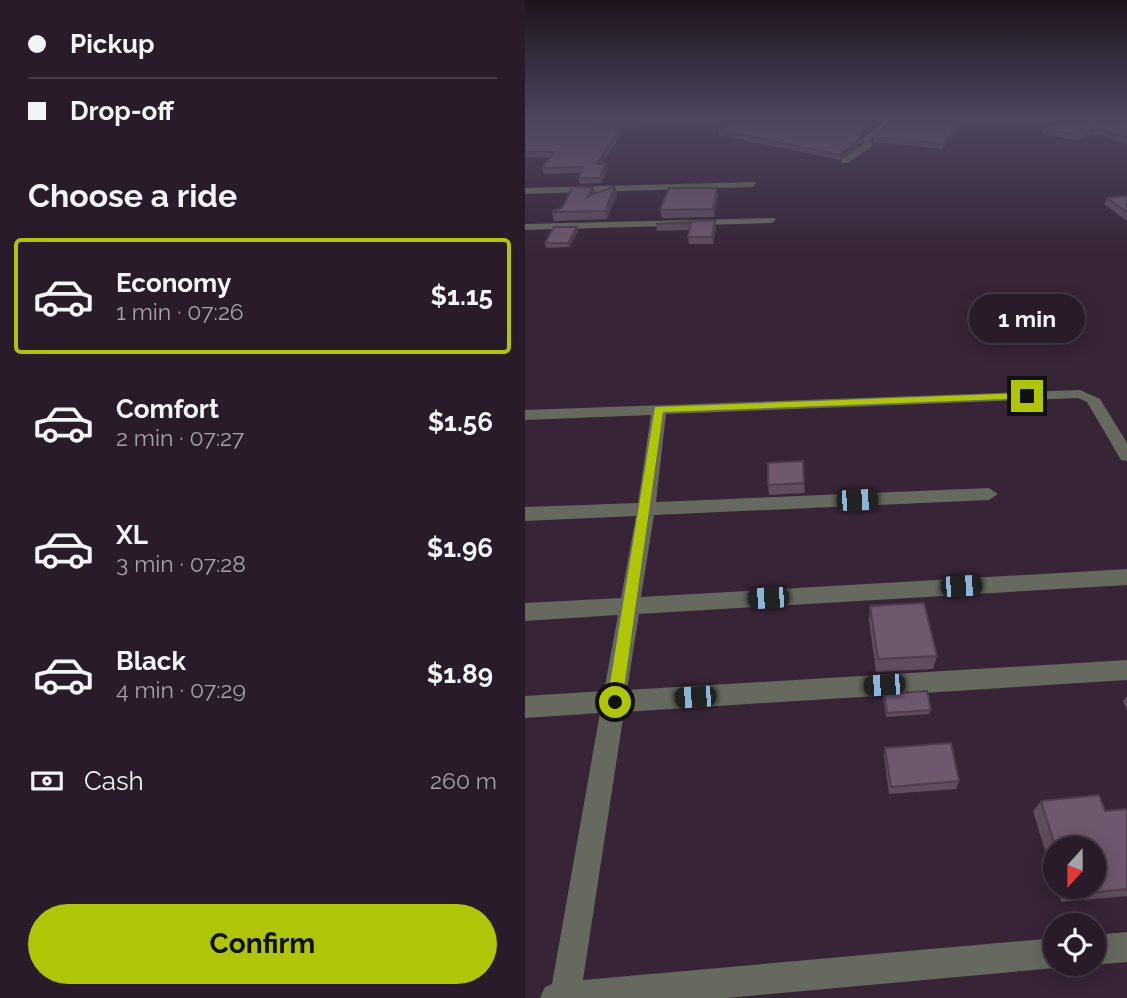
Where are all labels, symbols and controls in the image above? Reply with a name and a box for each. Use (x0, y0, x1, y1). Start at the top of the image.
text: Pickup (70, 29, 155, 59)
text: Drop-off (70, 96, 174, 126)
text: Choose a ride (28, 177, 237, 214)
icon: car (32, 265, 95, 328)
text: Economy (116, 268, 231, 298)
text: $1.15 (431, 281, 493, 311)
callout: 1 min (969, 294, 1085, 344)
text: 1 min · 07:26 (116, 298, 244, 325)
text: 1 min (998, 305, 1056, 332)
route end (1011, 380, 1043, 412)
icon: car (32, 391, 95, 454)
text: Comfort (116, 394, 219, 424)
text: $1.56 (428, 407, 493, 437)
text: 2 min · 07:27 (116, 424, 244, 451)
car (836, 489, 879, 511)
icon: car (32, 517, 95, 580)
text: XL (116, 520, 148, 550)
text: $1.96 (427, 533, 493, 563)
text: 3 min · 07:28 (116, 550, 246, 577)
car (940, 574, 983, 598)
car (747, 586, 790, 610)
icon: car (32, 643, 95, 706)
text: Black (116, 646, 186, 676)
text: $1.89 (427, 659, 493, 689)
car (863, 673, 906, 697)
text: 4 min · 07:29 (116, 676, 246, 703)
car (674, 685, 717, 709)
route start (599, 686, 631, 718)
icon: cash (28, 762, 66, 800)
text: Cash (84, 766, 144, 796)
text: 260 m (430, 767, 497, 794)
north arrow (1043, 836, 1106, 900)
map controls (1043, 836, 1106, 976)
button: Confirm (28, 904, 497, 984)
button: locate (1043, 913, 1106, 976)

